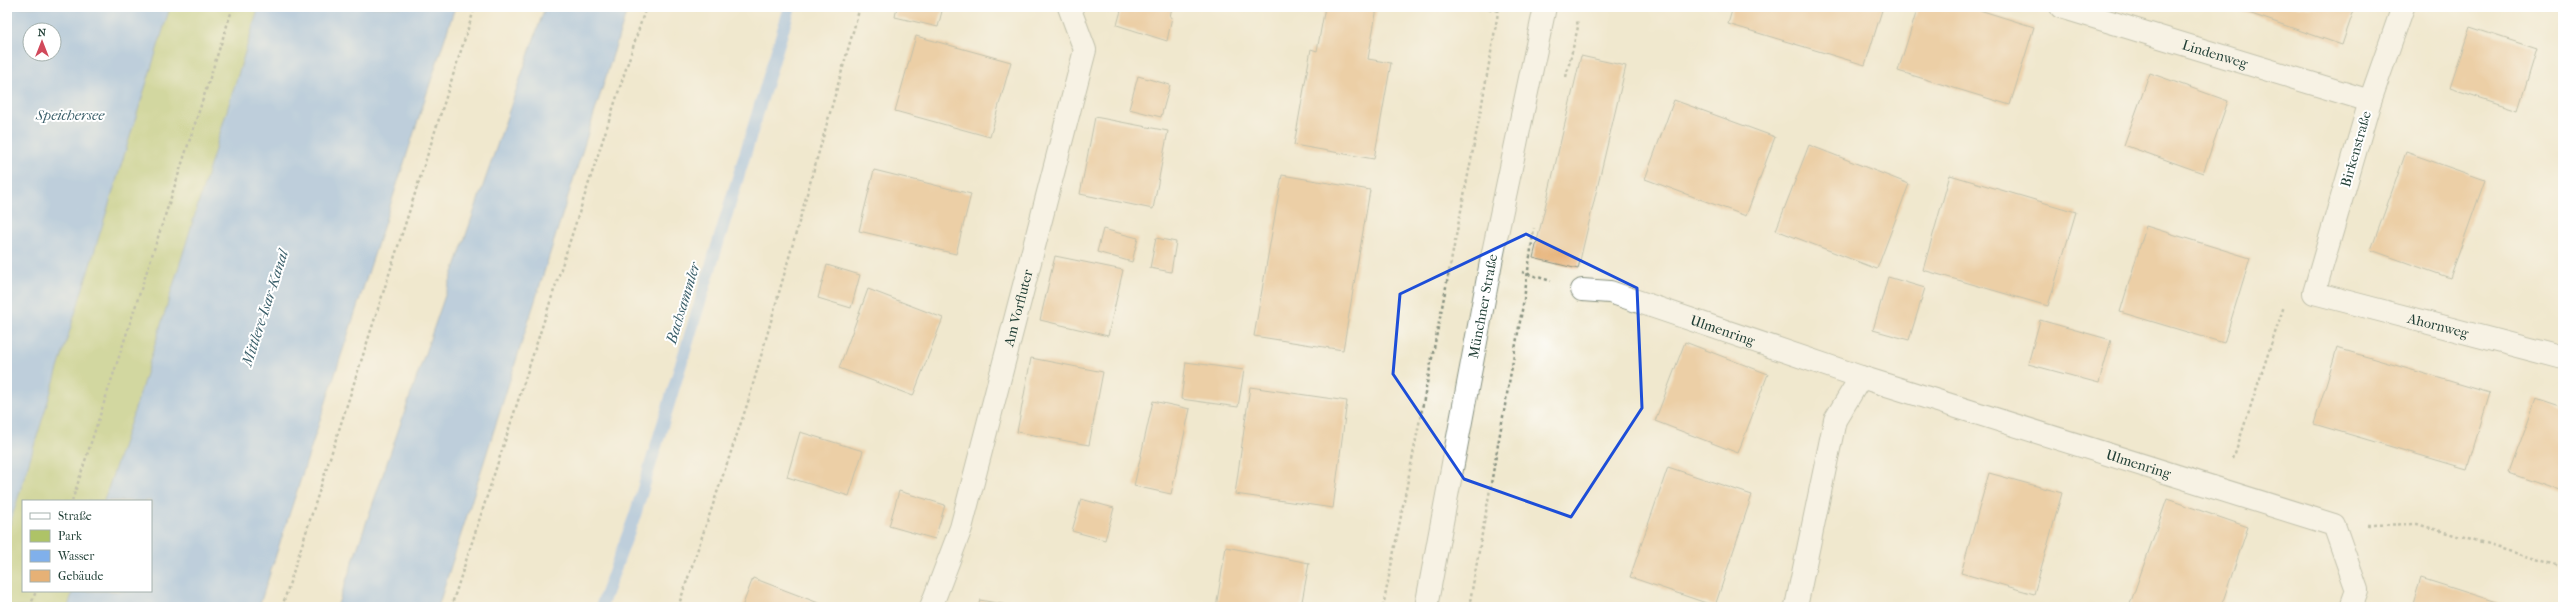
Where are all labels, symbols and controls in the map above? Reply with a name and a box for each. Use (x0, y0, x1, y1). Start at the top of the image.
north arrow (22, 22, 62, 62)
text: N (38, 26, 47, 39)
street label: Lindenweg (2180, 36, 2250, 72)
water label: Speichersee (35, 106, 105, 124)
street label: Birkenstraße (2337, 109, 2375, 189)
water label: Mittlere-Isar-Kanal (237, 246, 293, 369)
street label: Münchner Straße (1464, 252, 1501, 360)
water label: Bachsammler (662, 259, 704, 347)
street label: Am Vorfluter (1000, 267, 1036, 349)
street label: Ahornweg (2405, 309, 2471, 342)
street label: Ulmenring (1688, 311, 1758, 349)
street label: Ulmenring (2104, 446, 2174, 482)
legend (22, 500, 152, 592)
text: Straße (58, 509, 92, 523)
text: Park (58, 529, 83, 543)
text: Wasser (57, 549, 95, 563)
text: Gebäude (58, 569, 103, 583)

